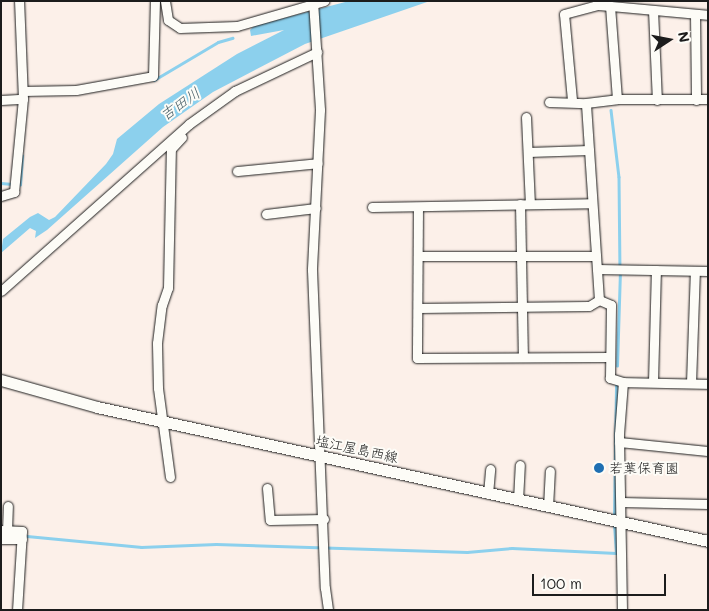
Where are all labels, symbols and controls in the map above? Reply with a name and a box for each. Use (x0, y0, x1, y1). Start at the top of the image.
north arrow (644, 15, 694, 65)
text: N (674, 30, 695, 44)
water label: 吉田川 (156, 84, 204, 124)
street label: 塩江屋島西線 (314, 432, 400, 466)
place label: 若葉保育園 (609, 460, 679, 476)
marker: 若葉保育園 (593, 462, 605, 474)
scale bar (534, 564, 668, 596)
text: 100 m (540, 573, 582, 593)

